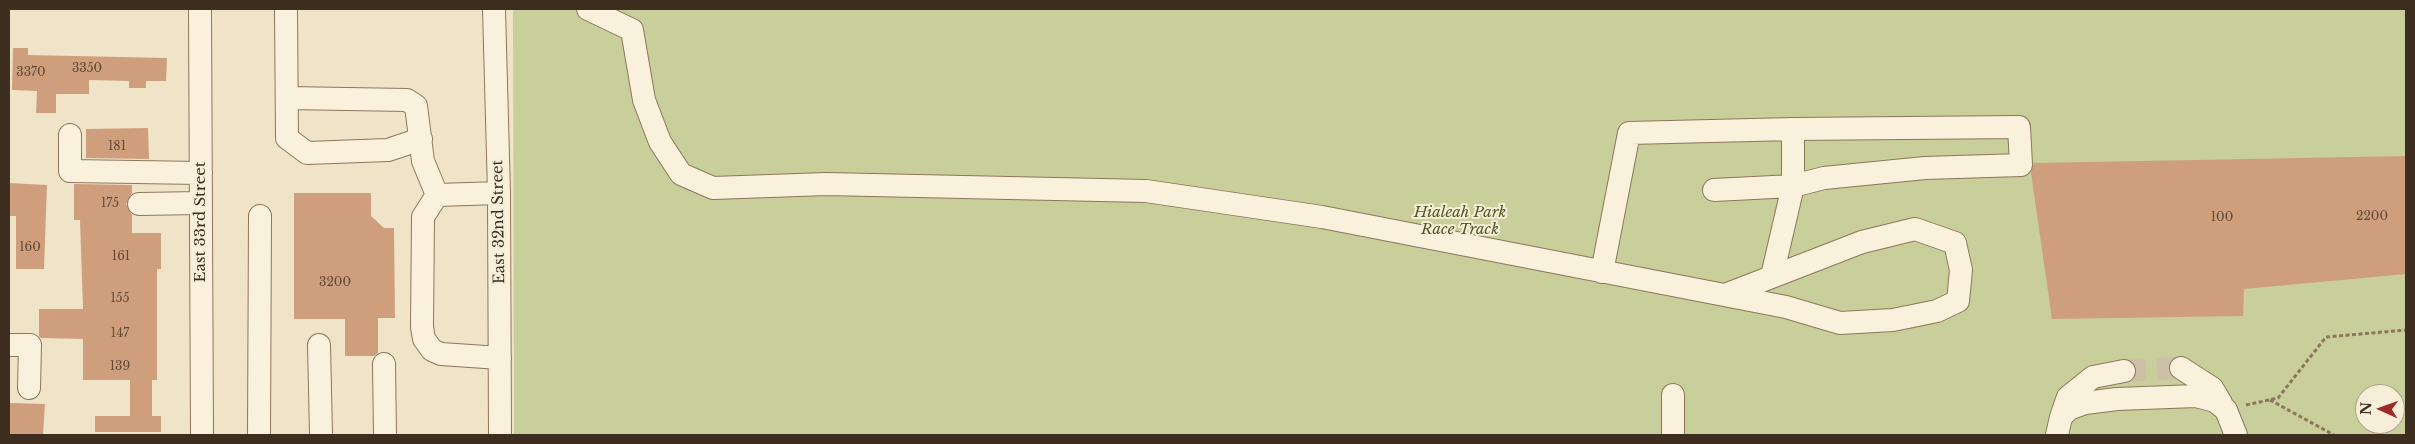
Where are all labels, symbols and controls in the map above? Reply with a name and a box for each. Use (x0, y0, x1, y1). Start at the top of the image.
house number: 3350 (72, 62, 102, 76)
house number: 3370 (16, 66, 46, 80)
house number: 181 (108, 140, 126, 154)
street label: East 32nd Street (489, 160, 509, 284)
street label: East 33rd Street (192, 161, 210, 283)
house number: 175 (101, 197, 119, 211)
park label: Hialeah Park Race Track (1414, 204, 1506, 239)
house number: 2200 (2356, 210, 2388, 224)
house number: 100 (2211, 211, 2233, 225)
house number: 160 (19, 241, 41, 255)
house number: 161 (112, 250, 130, 264)
house number: 3200 (319, 276, 351, 290)
house number: 155 (111, 292, 129, 306)
house number: 147 (111, 327, 129, 341)
house number: 139 (110, 360, 130, 374)
north arrow (2355, 384, 2405, 434)
text: N (2357, 402, 2375, 415)

